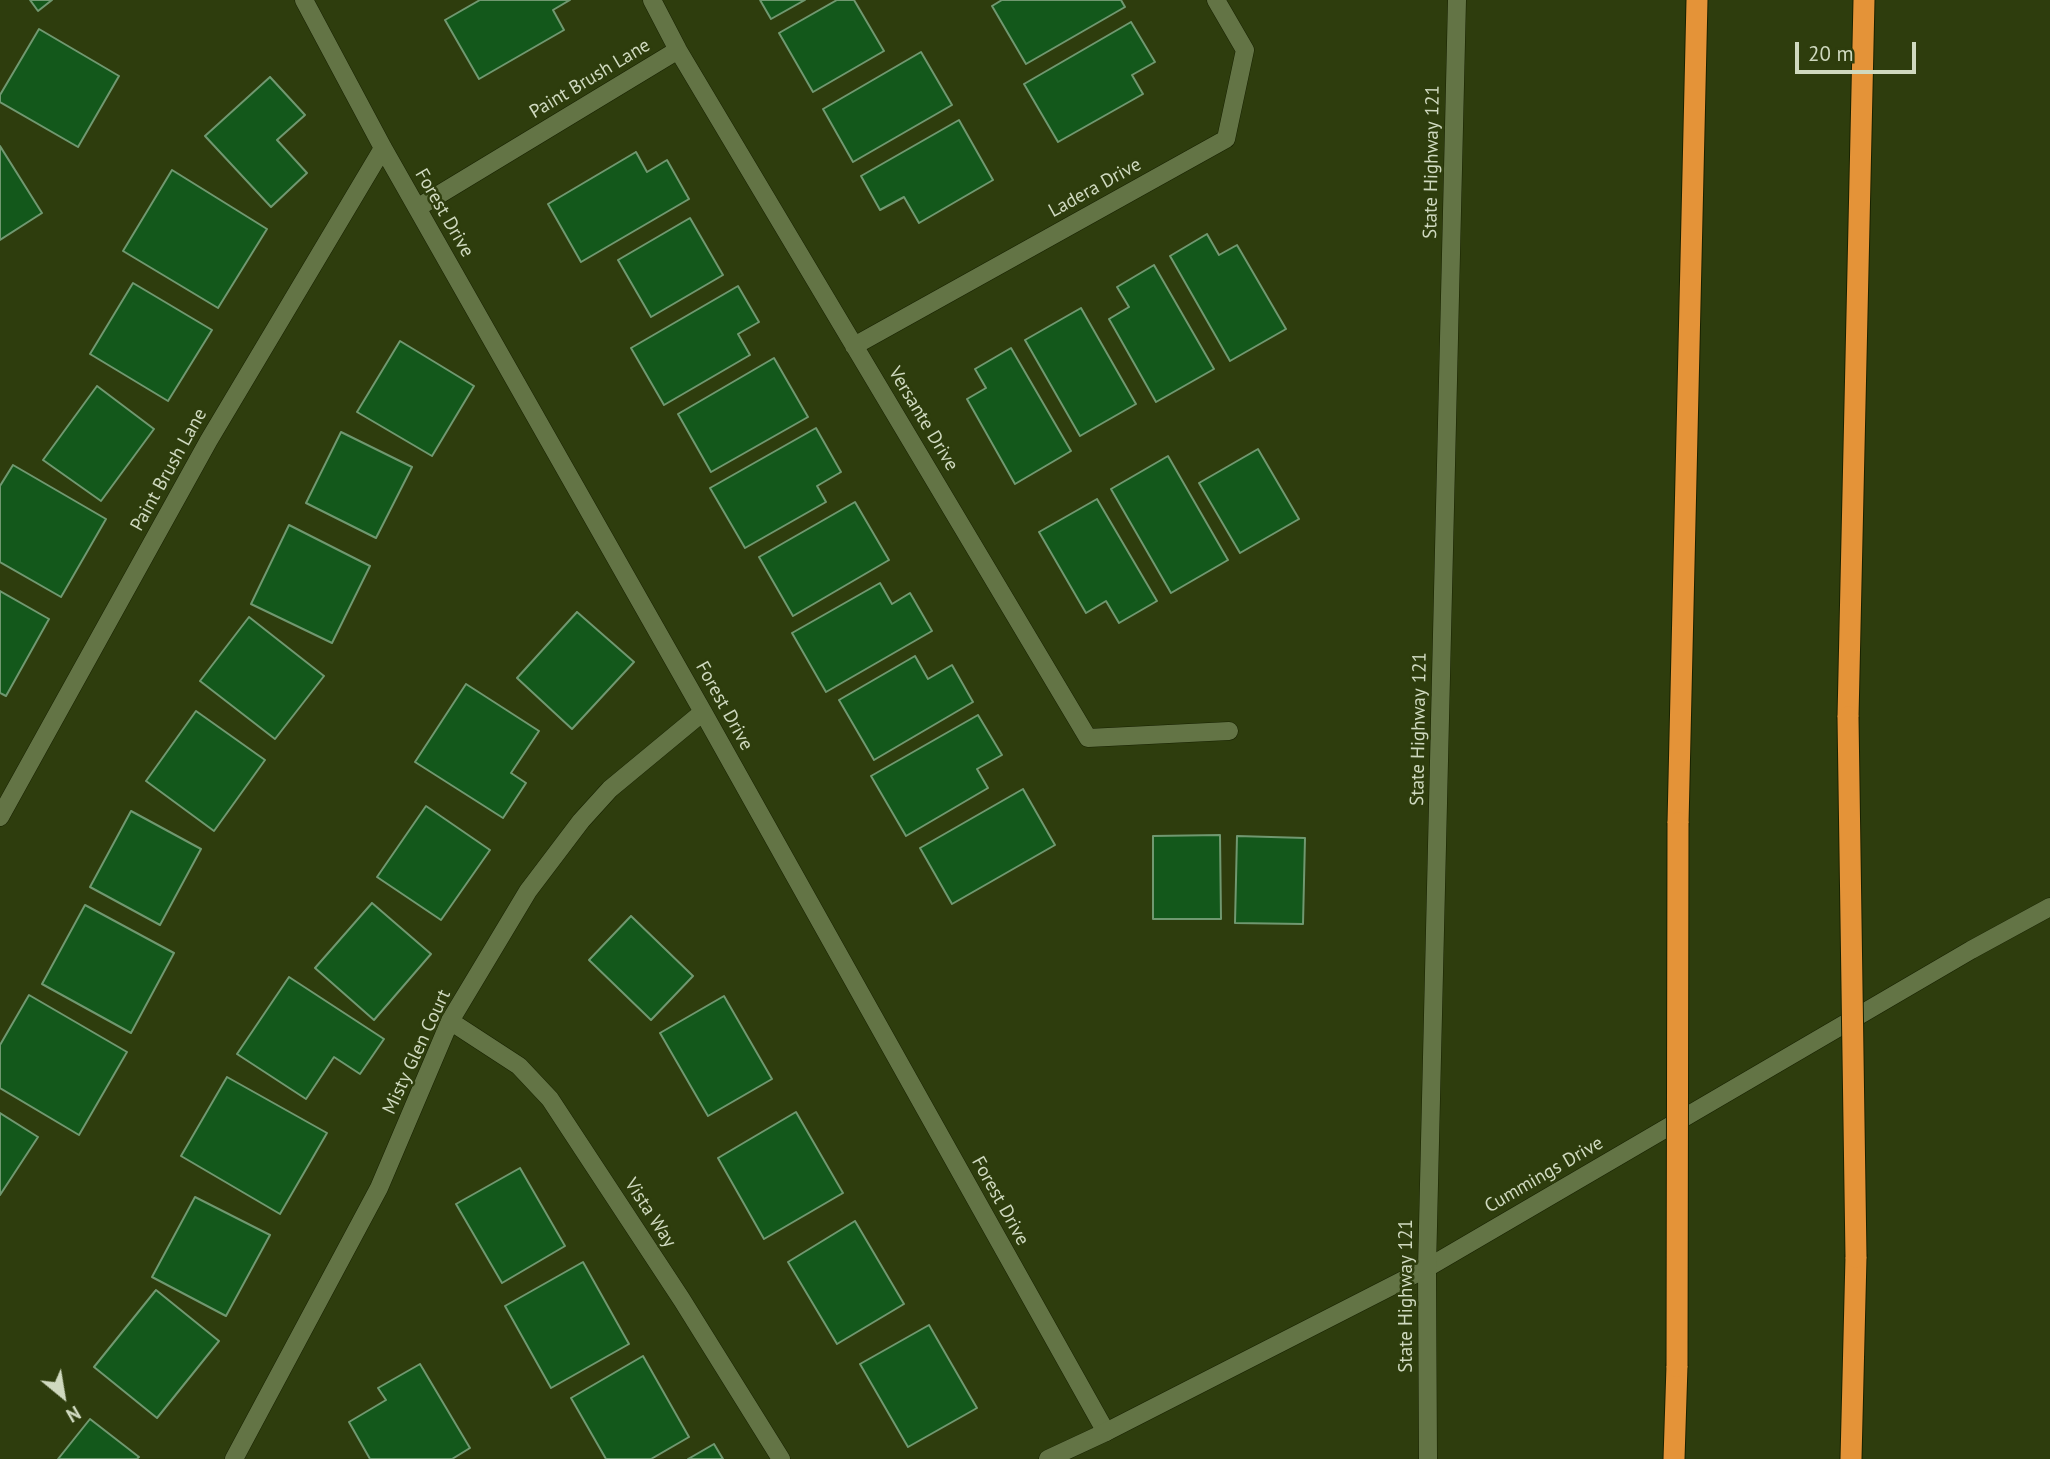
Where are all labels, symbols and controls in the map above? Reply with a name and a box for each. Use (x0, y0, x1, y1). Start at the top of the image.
scale bar (1798, 28, 1919, 72)
street label: Paint Brush Lane (526, 34, 654, 124)
text: 20 m (1808, 40, 1854, 67)
street label: State Highway 121 (1419, 85, 1445, 239)
street label: Ladera Drive (1045, 153, 1145, 223)
street label: Forest Drive (410, 165, 478, 261)
street label: Versante Drive (883, 363, 963, 475)
street label: Paint Brush Lane (126, 405, 212, 535)
street label: State Highway 121 (1406, 652, 1432, 806)
street label: Forest Drive (690, 658, 758, 754)
street label: Misty Glen Court (378, 986, 456, 1118)
street label: Cummings Drive (1481, 1132, 1607, 1218)
street label: Forest Drive (966, 1153, 1034, 1249)
street label: Vista Way (619, 1174, 681, 1252)
street label: State Highway 121 (1396, 1219, 1418, 1373)
north arrow (28, 1361, 98, 1431)
text: N (62, 1401, 85, 1428)

